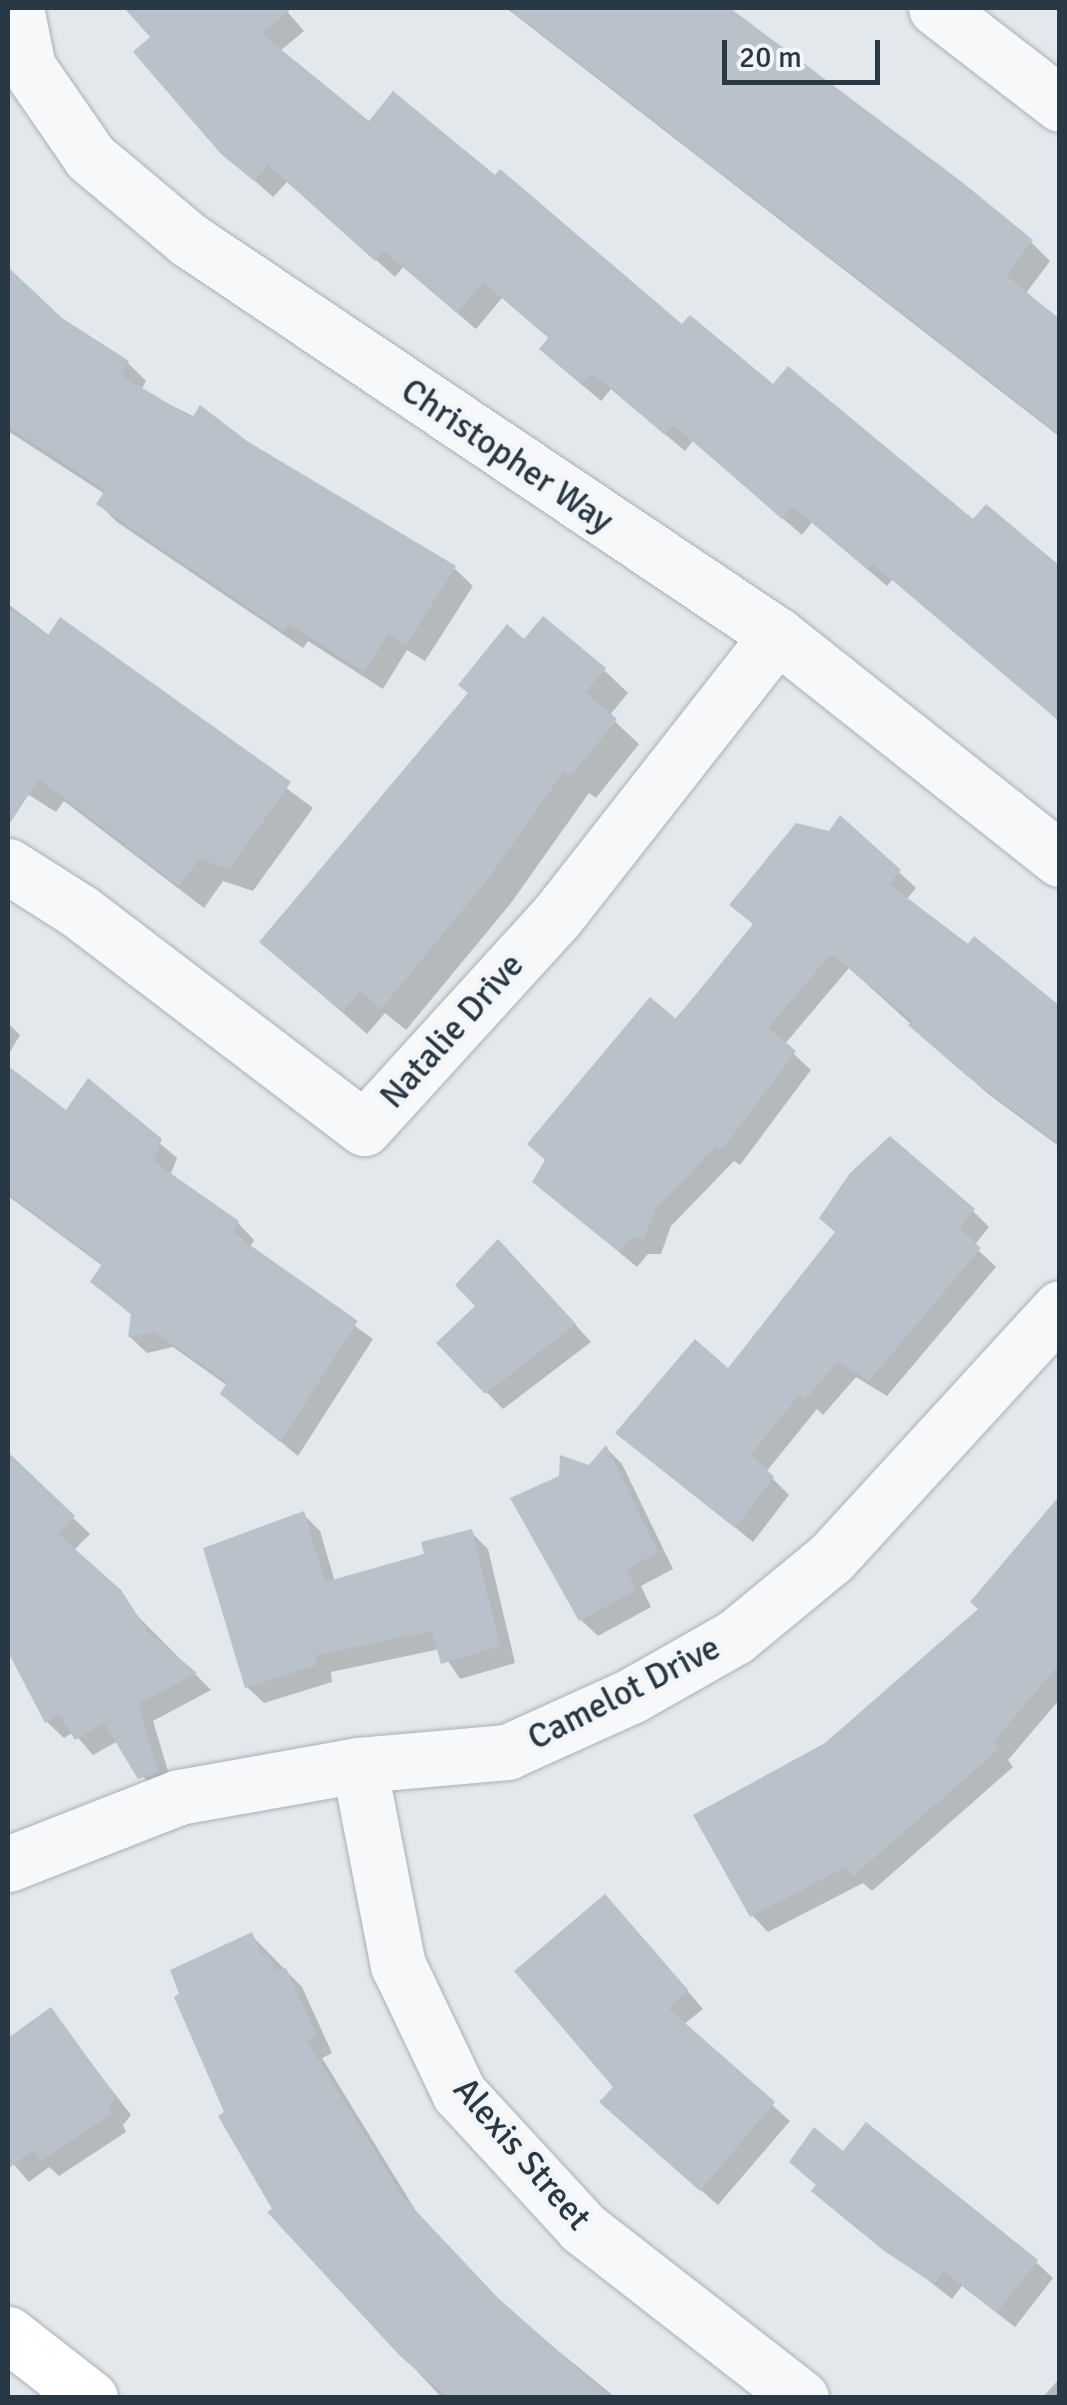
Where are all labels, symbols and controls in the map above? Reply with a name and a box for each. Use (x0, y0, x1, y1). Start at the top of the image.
scale bar (727, 20, 884, 82)
text: 20 m (739, 39, 802, 76)
street label: Christopher Way (393, 370, 621, 542)
street label: Natalie Drive (371, 945, 533, 1117)
street label: Camelot Drive (521, 1627, 727, 1759)
street label: Alexis Street (444, 2069, 600, 2239)

